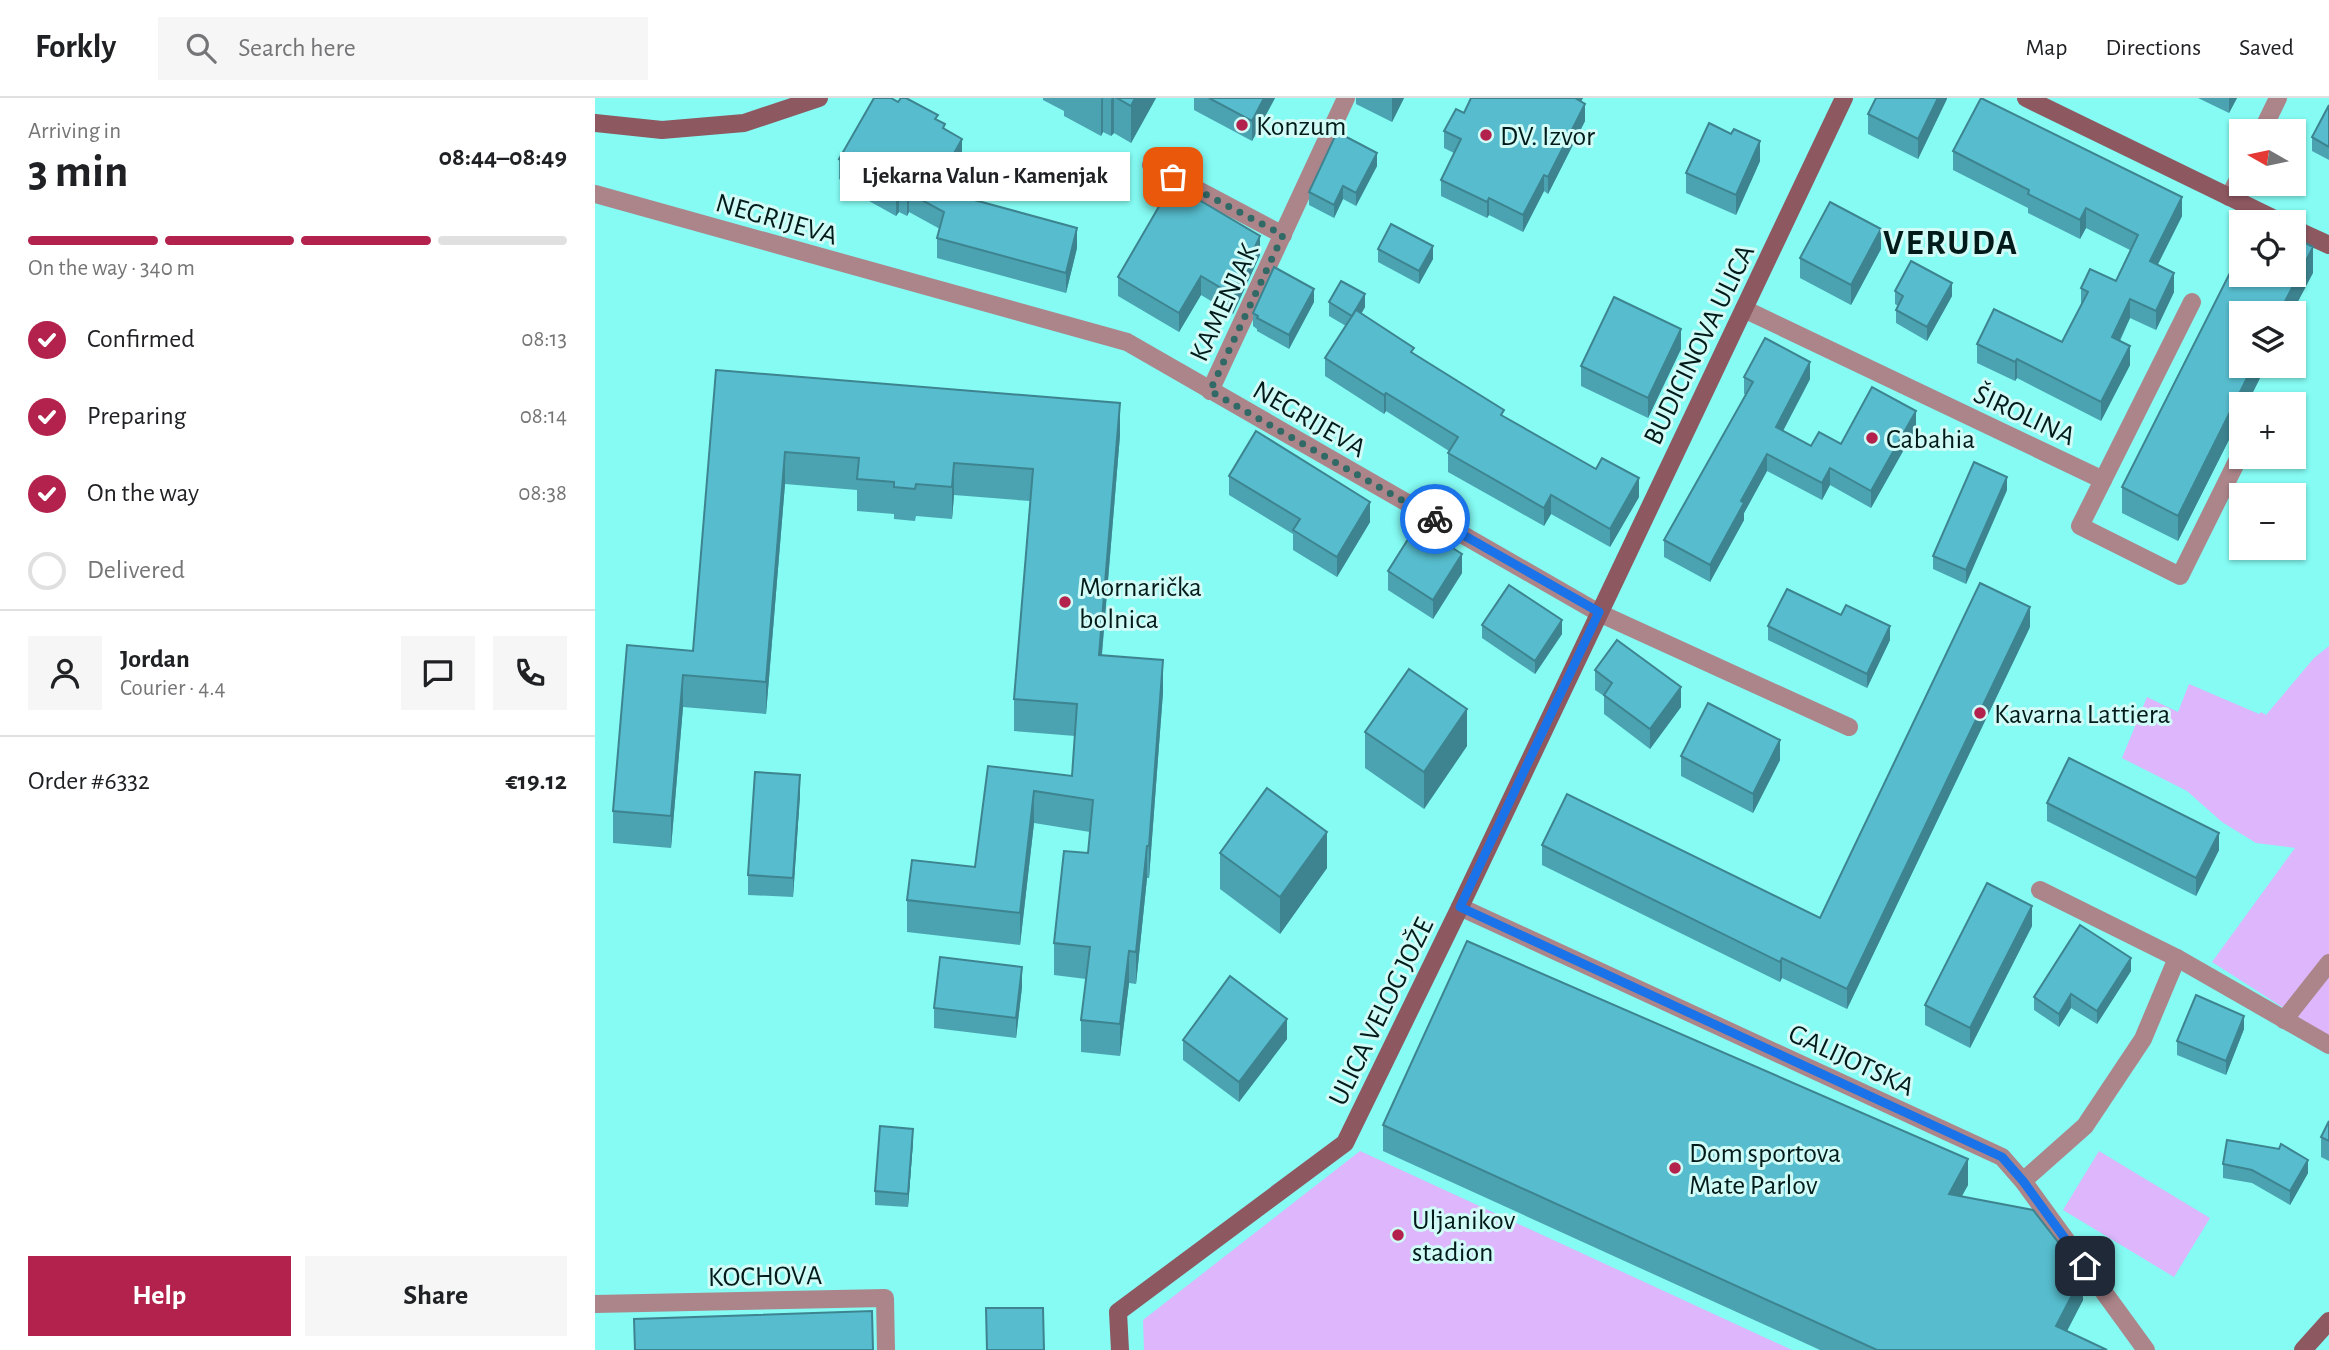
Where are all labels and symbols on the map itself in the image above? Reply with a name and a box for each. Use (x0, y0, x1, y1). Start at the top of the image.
place label: Konzum (1256, 113, 1347, 141)
marker: Konzum (1234, 117, 1250, 133)
north arrow (2229, 119, 2307, 196)
place label: DV. Izvor (1500, 123, 1595, 151)
marker: DV. Izvor (1478, 127, 1494, 143)
pin (1143, 147, 1203, 207)
callout: Ljekarna Valun - Kamenjak (841, 153, 1131, 202)
street label: NEGRIJEVA (712, 189, 841, 251)
district label: VERUDA (1883, 226, 2019, 261)
street label: KAMENJAK (1185, 239, 1264, 366)
street label: BUDICINOVA ULICA (1639, 240, 1760, 449)
street label: NEGRIJEVA (1248, 376, 1370, 463)
street label: ŠIROLINA (1969, 378, 2080, 451)
place label: Cabahia (1886, 426, 1975, 454)
marker: Cabahia (1864, 430, 1880, 446)
courier (1400, 484, 1470, 554)
place label: Mornarička bolnica (1079, 574, 1202, 634)
marker: Mornarička bolnica (1057, 594, 1073, 610)
place label: Kavarna Lattiera (1994, 701, 2171, 729)
marker: Kavarna Lattiera (1972, 705, 1988, 721)
street label: ULICA VELOG JOŽE (1322, 913, 1439, 1110)
street label: GALIJOTSKA (1784, 1020, 1918, 1102)
place label: Dom sportova Mate Parlov (1689, 1140, 1841, 1200)
marker: Dom sportova Mate Parlov (1667, 1160, 1683, 1176)
place label: Uljanikov stadion (1412, 1207, 1515, 1267)
marker: Uljanikov stadion (1390, 1227, 1406, 1243)
pin (2055, 1236, 2115, 1296)
street label: KOCHOVA (708, 1262, 822, 1292)

